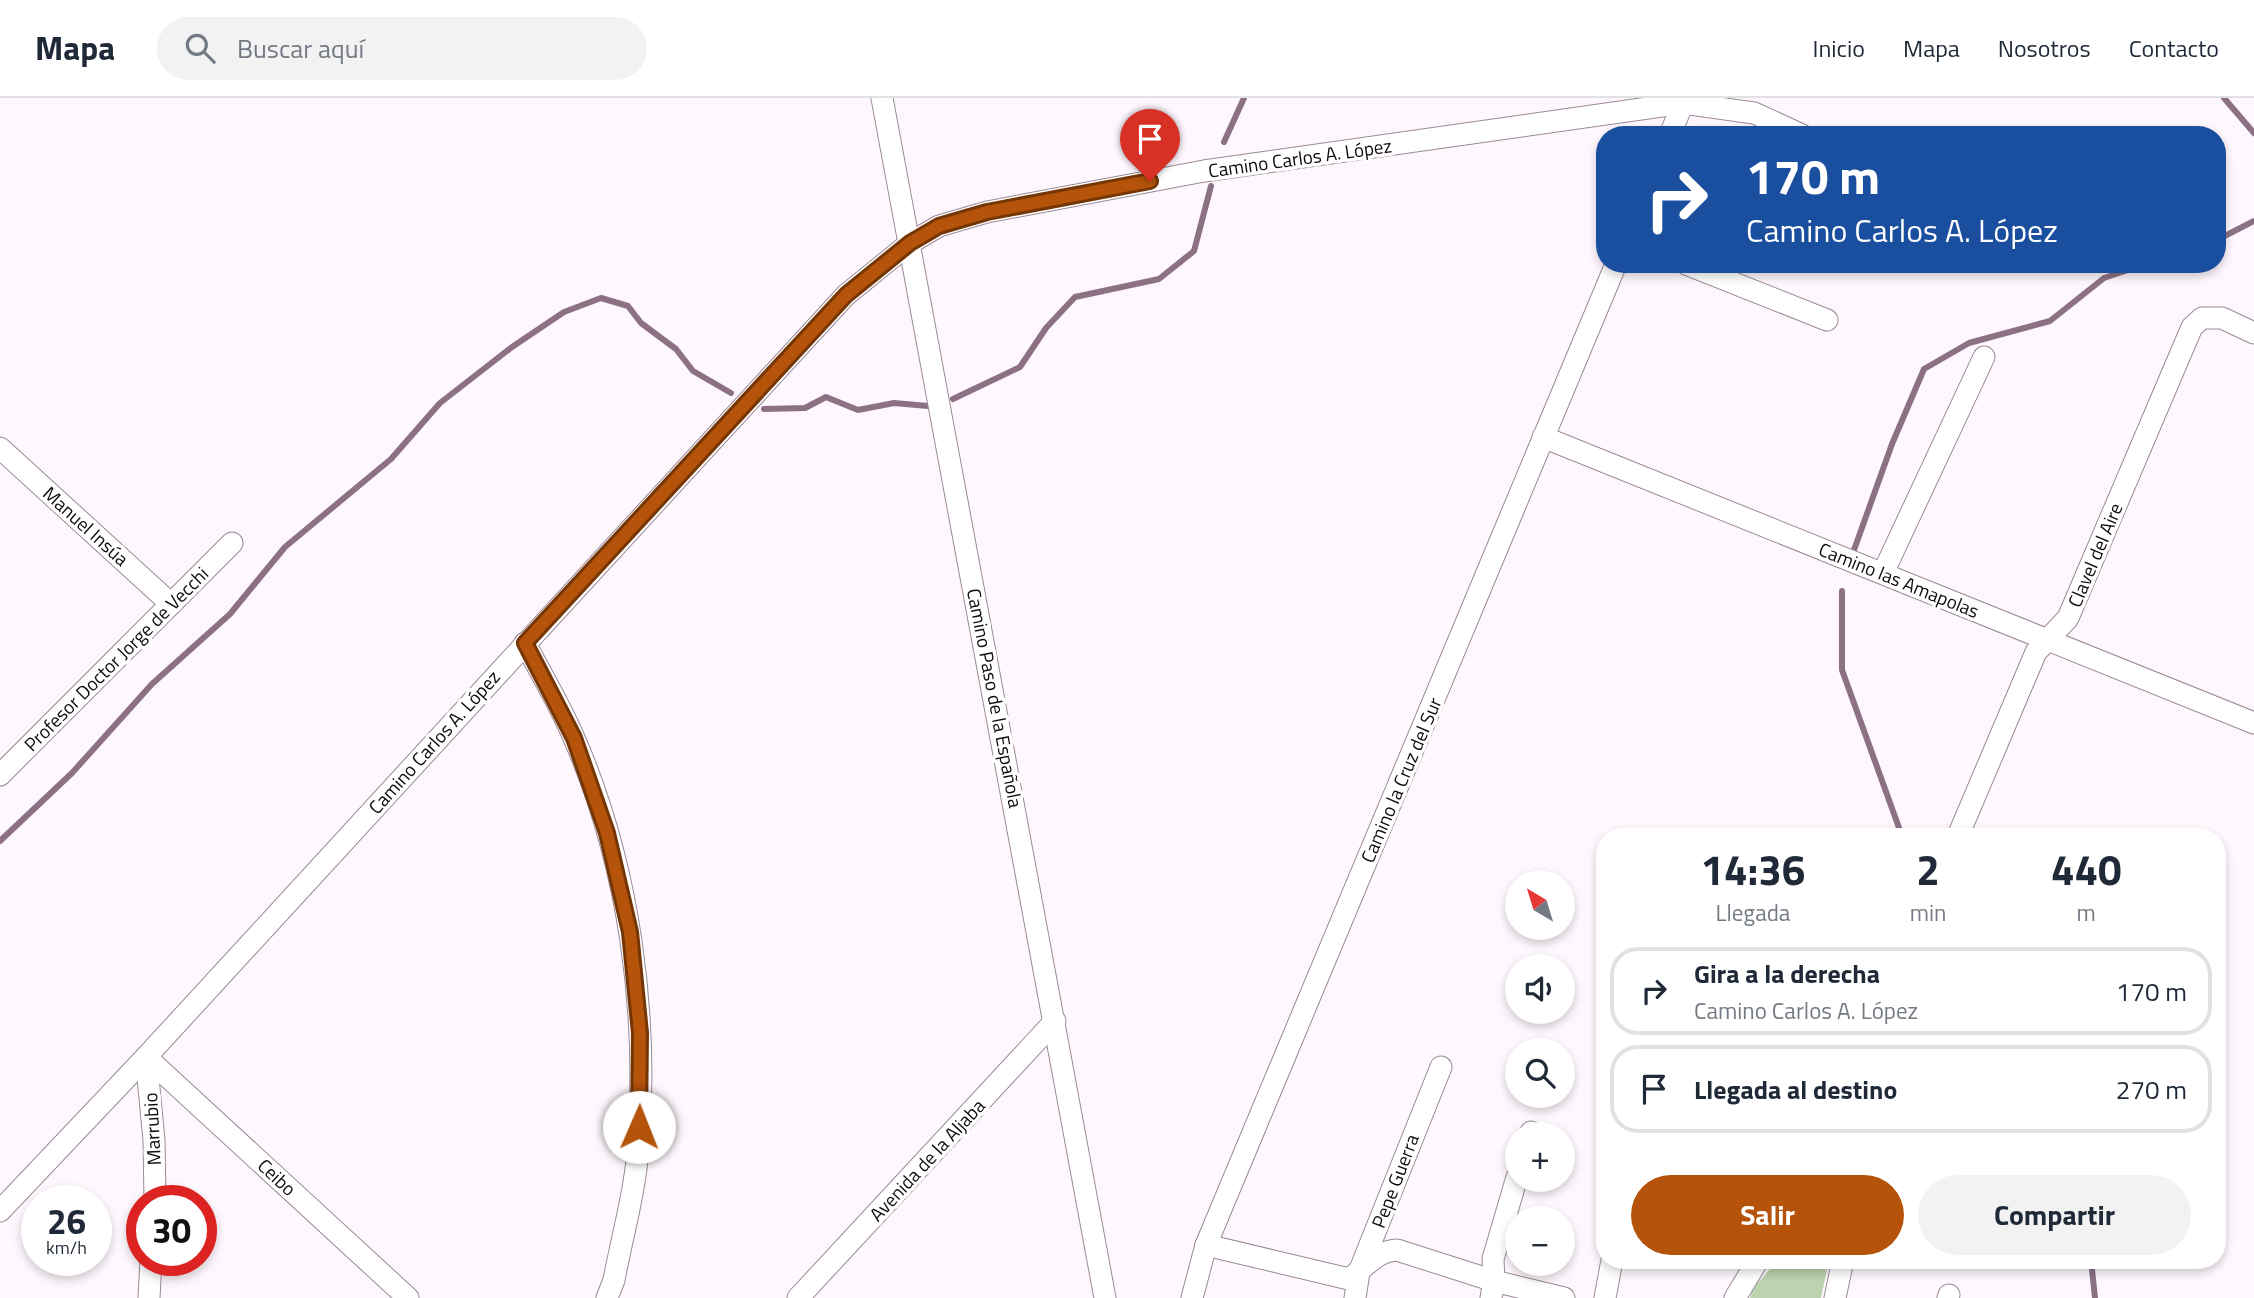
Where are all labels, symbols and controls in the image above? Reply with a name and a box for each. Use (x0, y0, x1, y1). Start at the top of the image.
search box (157, 17, 647, 80)
text: Mapa (35, 23, 115, 73)
icon: search (181, 29, 219, 67)
text: Buscar aquí (237, 29, 364, 68)
text: Inicio (1813, 30, 1865, 66)
text: Mapa (1903, 30, 1960, 66)
text: Nosotros (1998, 30, 2091, 66)
text: Contacto (2129, 30, 2219, 66)
pin (1120, 109, 1180, 181)
icon: arrive (1131, 120, 1169, 158)
street label: Camino Carlos A. López (1206, 130, 1394, 185)
text: 170 m (1746, 138, 1880, 213)
icon: right (1631, 154, 1722, 245)
text: Camino Carlos A. López (1746, 206, 2058, 254)
street label: Manuel Insúa (37, 479, 136, 573)
street label: Clavel del Aire (2060, 498, 2130, 612)
street label: Camino las Amapolas (1815, 534, 1984, 625)
street label: Profesor Doctor Jorge de Vecchi (17, 560, 215, 758)
street label: Camino Paso de la Española (960, 586, 1031, 811)
street label: Camino Carlos A. López (361, 663, 506, 820)
street label: Camino la Cruz del Sur (1353, 692, 1449, 867)
text: 14:36 (1700, 837, 1805, 901)
text: 2 (1916, 837, 1940, 901)
text: 440 (2051, 837, 2121, 901)
north arrow (1505, 870, 1575, 940)
map controls (1505, 870, 1575, 1276)
text: Llegada (1715, 895, 1790, 930)
text: min (1910, 895, 1946, 930)
text: m (2077, 895, 2096, 930)
button: sound (1505, 954, 1575, 1024)
text: Gira a la derecha (1694, 954, 1880, 993)
icon: right (1635, 972, 1673, 1010)
text: 170 m (2116, 972, 2187, 1011)
text: Camino Carlos A. López (1694, 993, 1918, 1028)
button: search (1505, 1038, 1575, 1108)
icon: arrive (1635, 1070, 1673, 1108)
text: Llegada al destino (1694, 1070, 1897, 1109)
text: 270 m (2116, 1070, 2187, 1109)
position arrow (602, 1090, 676, 1164)
street label: Avenida de la Aljaba (862, 1091, 992, 1228)
street label: Marrubio (135, 1092, 168, 1166)
button: + (1505, 1122, 1575, 1192)
street label: Pepe Guerra (1363, 1129, 1426, 1232)
street label: Ceibo (251, 1151, 303, 1202)
button: Salir (1631, 1175, 1904, 1255)
button: Compartir (1918, 1175, 2191, 1255)
speed limit sign: 30 (126, 1185, 217, 1276)
text: 26 (47, 1194, 86, 1248)
button: − (1505, 1206, 1575, 1276)
text: km/h (46, 1234, 87, 1261)

